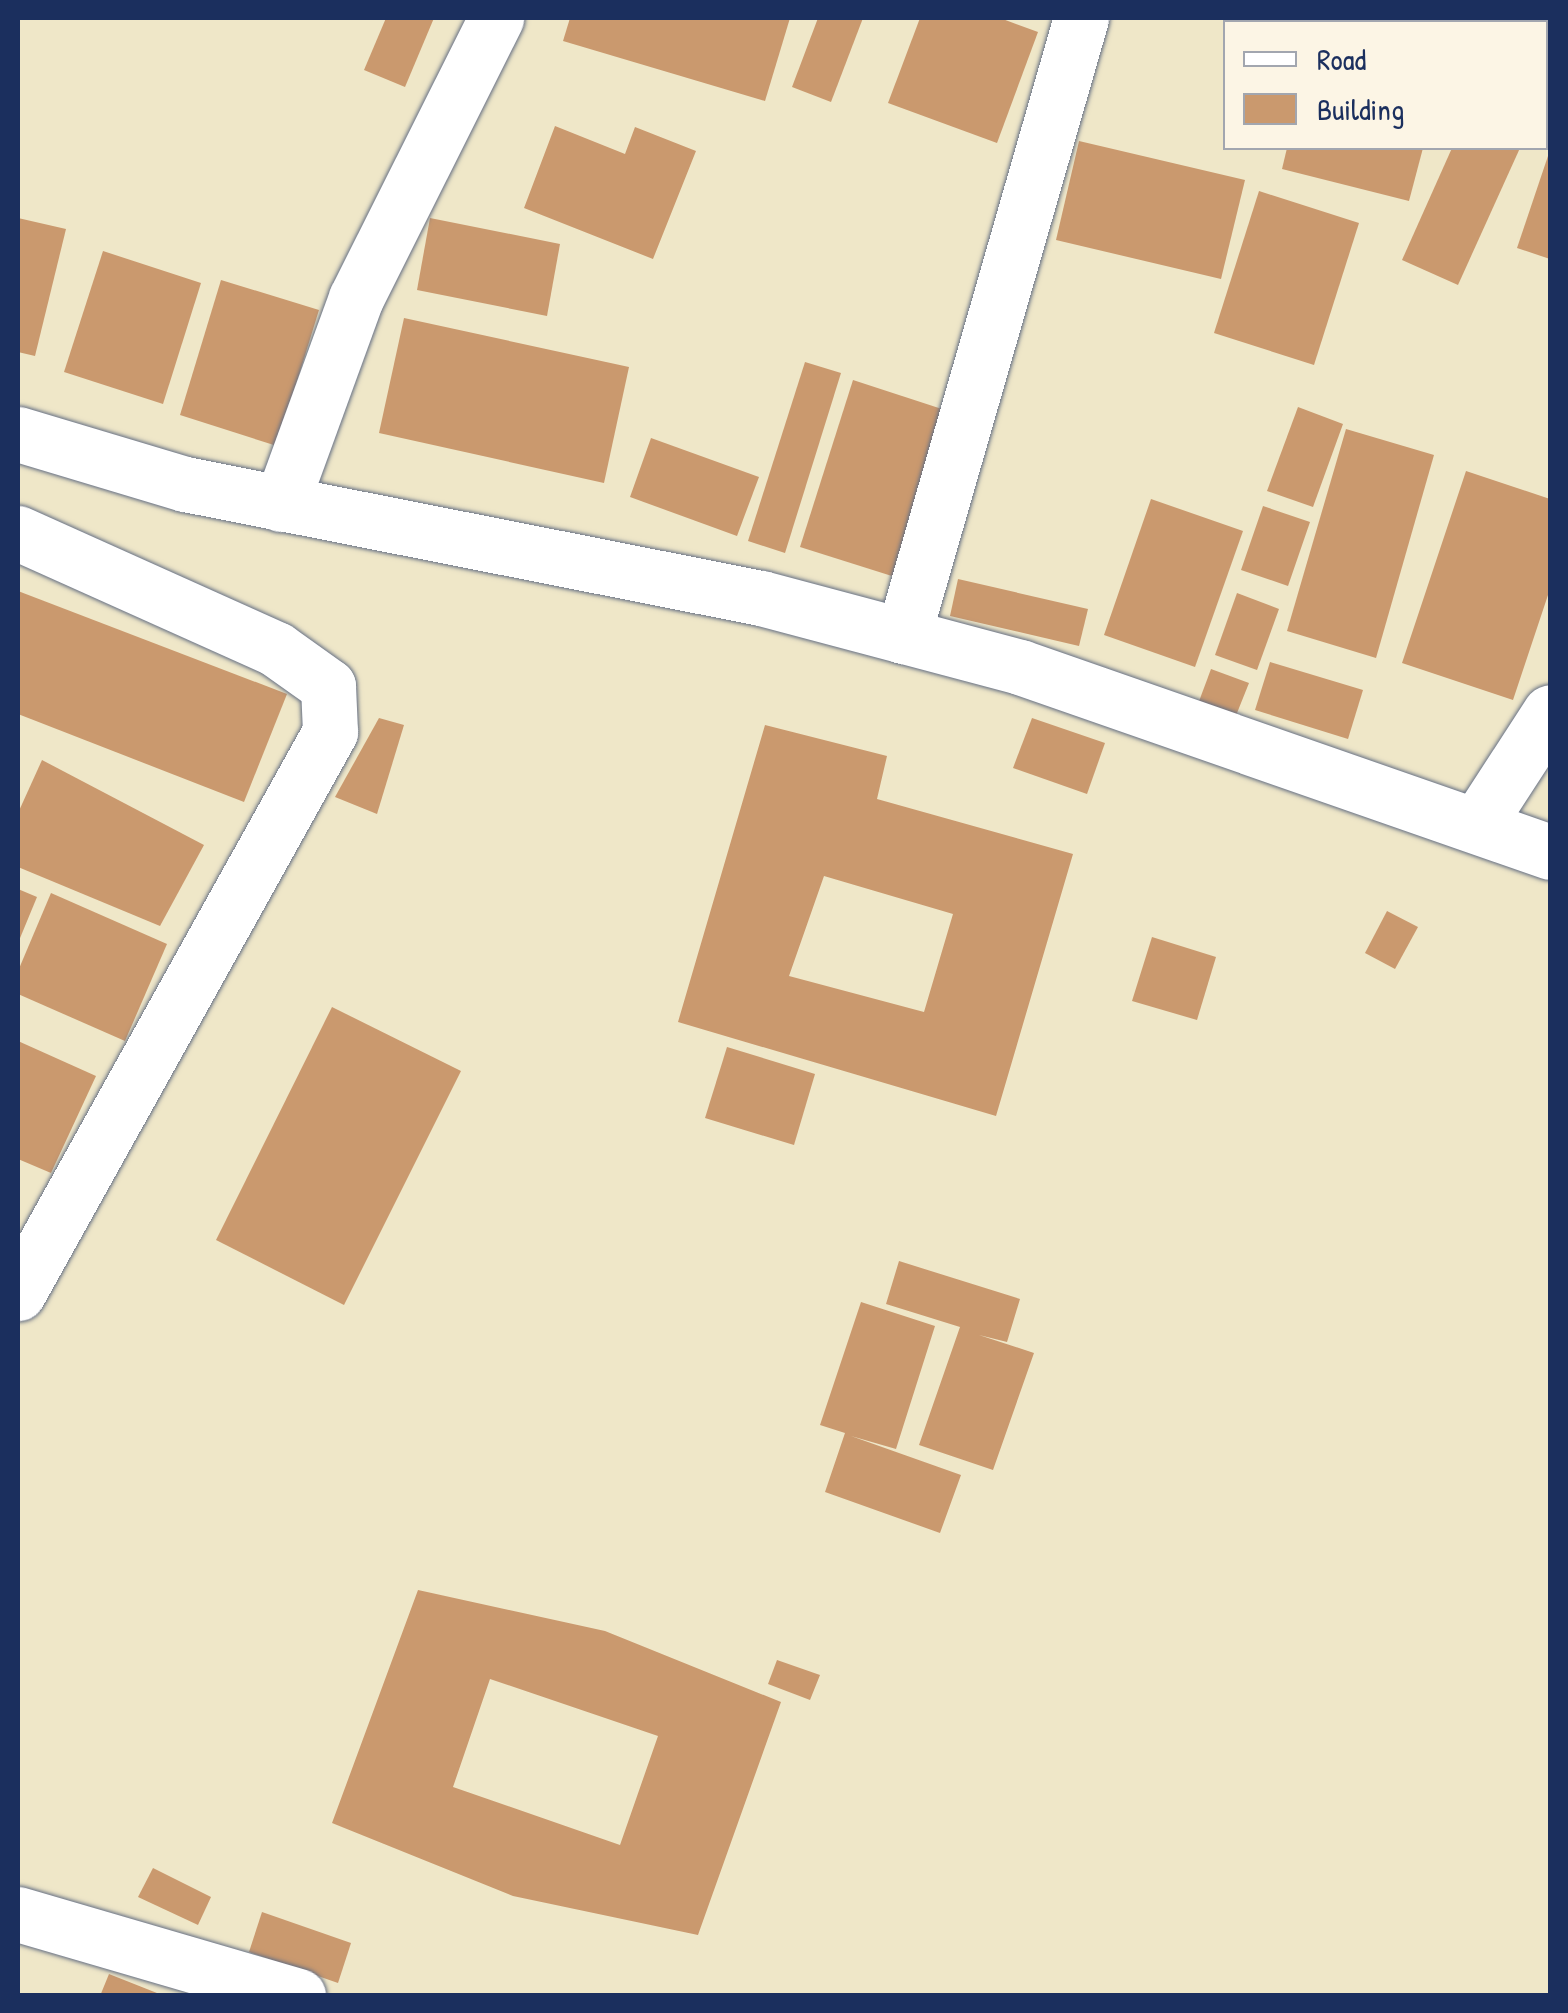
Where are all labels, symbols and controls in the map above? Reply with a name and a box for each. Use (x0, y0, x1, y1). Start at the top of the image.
legend (1223, 20, 1548, 150)
text: Road (1317, 39, 1366, 79)
text: Building (1317, 89, 1404, 129)

